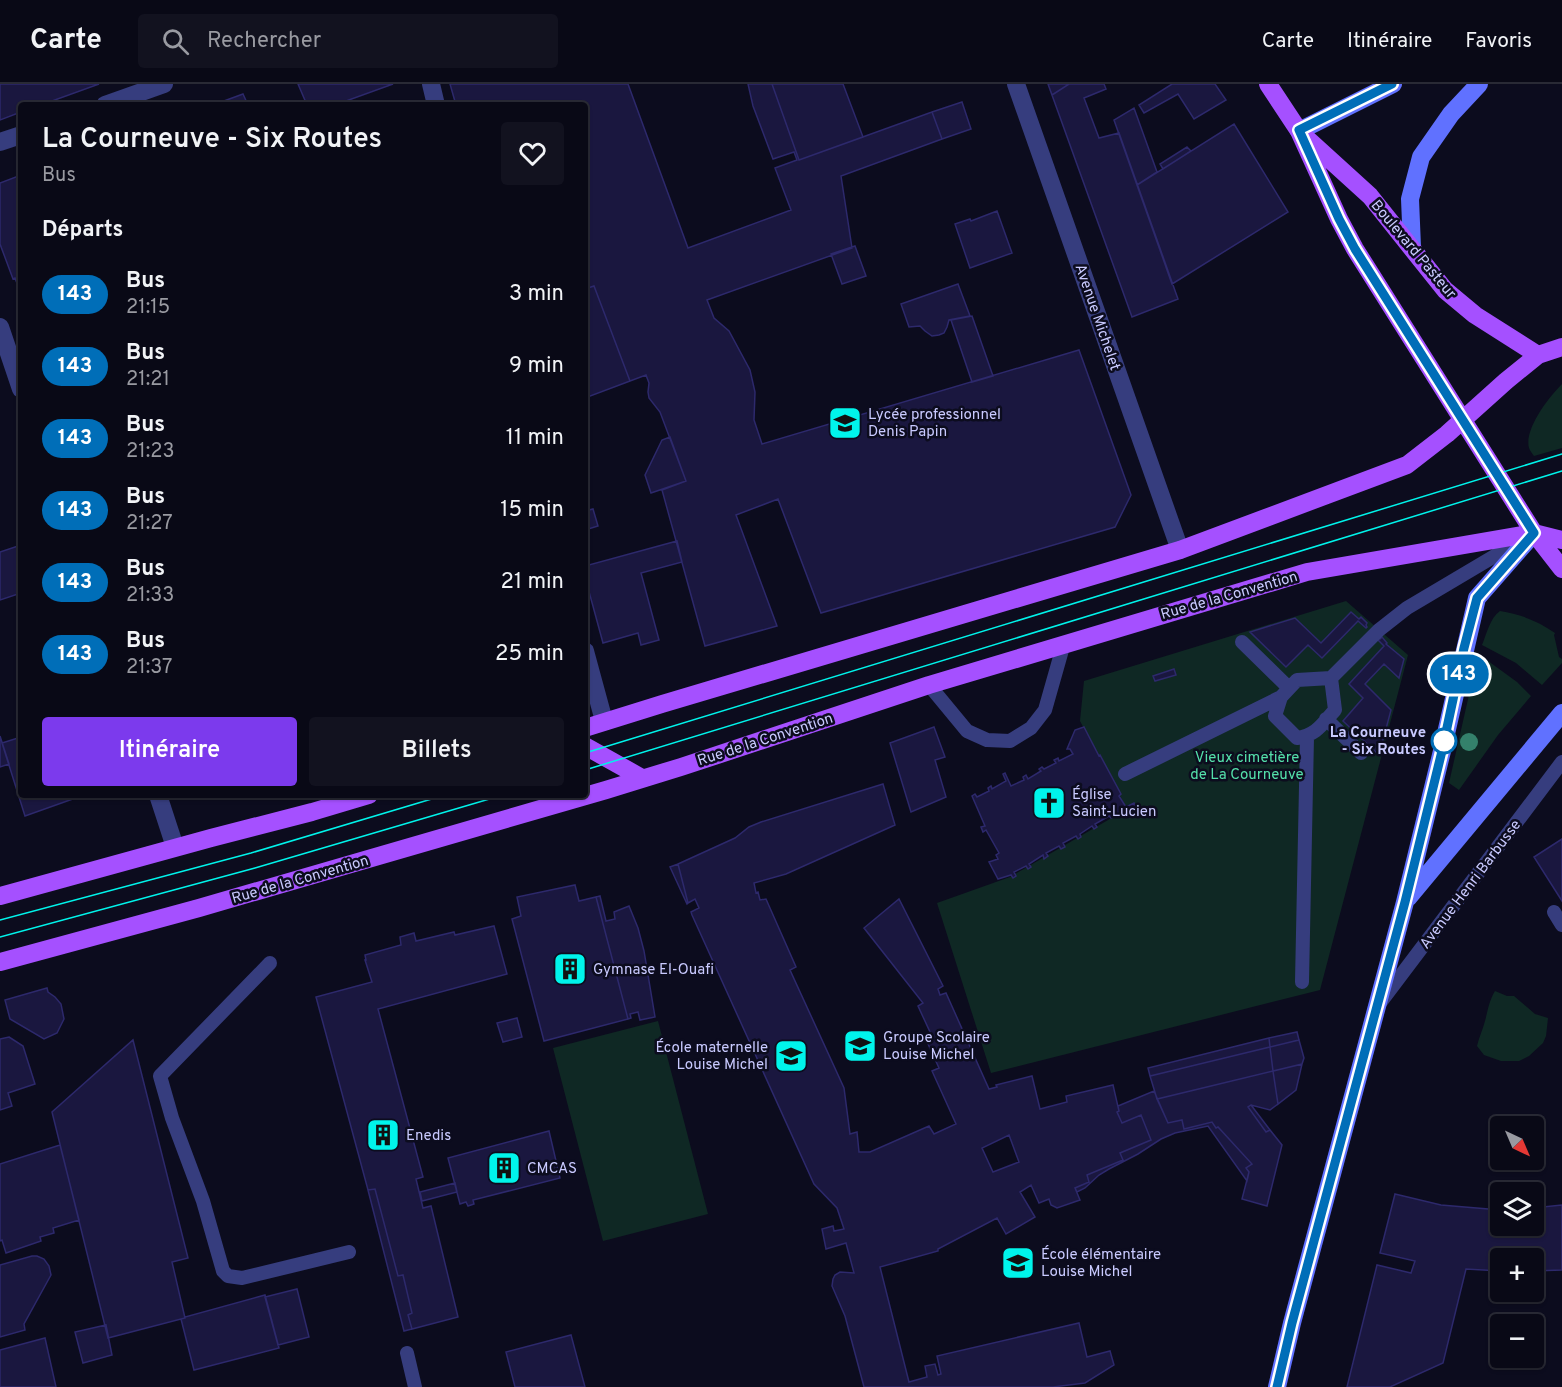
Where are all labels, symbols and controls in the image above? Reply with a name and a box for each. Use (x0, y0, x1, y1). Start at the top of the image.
search box (138, 14, 558, 68)
text: Carte (30, 23, 102, 59)
icon: search (159, 25, 192, 58)
text: Rechercher (207, 28, 321, 55)
text: Carte (1262, 28, 1314, 55)
text: Itinéraire (1347, 28, 1432, 55)
text: Favoris (1465, 28, 1532, 55)
text: La Courneuve - Six Routes (42, 122, 382, 158)
button: heart (501, 122, 564, 185)
text: Bus (42, 163, 76, 189)
street label: Boulevard Pasteur (1366, 197, 1460, 303)
text: Départs (42, 217, 123, 244)
street label: Avenue Michelet (1069, 262, 1124, 373)
text: Bus (126, 268, 165, 295)
text: 143 (58, 281, 92, 308)
text: 3 min (509, 281, 564, 308)
text: 21:15 (126, 295, 170, 321)
text: Bus (126, 340, 165, 367)
text: 143 (58, 353, 92, 380)
text: 9 min (509, 353, 564, 380)
text: 21:21 (126, 367, 170, 393)
school or university icon: Lycée professionnel Denis Papin (827, 405, 863, 441)
place label: Lycée professionnel Denis Papin (868, 406, 1001, 442)
text: Bus (126, 412, 165, 439)
text: 143 (58, 425, 92, 452)
text: 11 min (506, 425, 564, 452)
text: 21:23 (126, 439, 174, 465)
text: Bus (126, 484, 165, 511)
text: 143 (58, 497, 92, 524)
text: 15 min (500, 497, 564, 524)
text: 21:27 (126, 511, 173, 537)
text: Bus (126, 556, 165, 583)
street label: Rue de la Convention (1159, 568, 1300, 625)
text: 143 (58, 569, 92, 596)
text: 21 min (501, 569, 564, 596)
text: 21:33 (126, 583, 174, 609)
text: Bus (126, 628, 165, 655)
text: 143 (58, 641, 92, 668)
text: 25 min (495, 641, 564, 668)
line badge: 143 (1424, 654, 1494, 694)
text: 21:37 (126, 655, 172, 681)
text: 143 (1442, 661, 1476, 688)
street label: Rue de la Convention (695, 710, 836, 771)
button: Itinéraire (42, 717, 297, 786)
button: Billets (309, 717, 564, 786)
place label: La Courneuve - Six Routes (1330, 724, 1426, 760)
marker: La Courneuve - Six Routes (1431, 728, 1457, 754)
park label: Vieux cimetière de La Courneuve (1190, 749, 1304, 785)
church icon: Église Saint-Lucien (1031, 785, 1067, 821)
place label: Église Saint-Lucien (1072, 785, 1156, 822)
street label: Avenue Henri Barbusse (1416, 817, 1526, 953)
street label: Rue de la Convention (230, 852, 371, 909)
building icon: Gymnase El-Ouafi (552, 951, 588, 987)
place label: Gymnase El-Ouafi (593, 961, 714, 980)
school or university icon: Groupe Scolaire Louise Michel (842, 1028, 878, 1064)
place label: Groupe Scolaire Louise Michel (883, 1029, 990, 1065)
place label: École maternelle Louise Michel (655, 1038, 768, 1075)
school or university icon: École maternelle Louise Michel (773, 1038, 809, 1074)
north arrow (1490, 1116, 1544, 1170)
map controls (1490, 1116, 1544, 1368)
building icon: Enedis (365, 1117, 401, 1153)
place label: Enedis (406, 1127, 451, 1146)
building icon: CMCAS (486, 1150, 522, 1186)
place label: CMCAS (527, 1160, 577, 1179)
button: layers (1490, 1182, 1544, 1236)
school or university icon: École élémentaire Louise Michel (1000, 1245, 1036, 1281)
place label: École élémentaire Louise Michel (1041, 1245, 1161, 1282)
button: + (1490, 1248, 1544, 1302)
button: − (1490, 1314, 1544, 1368)

